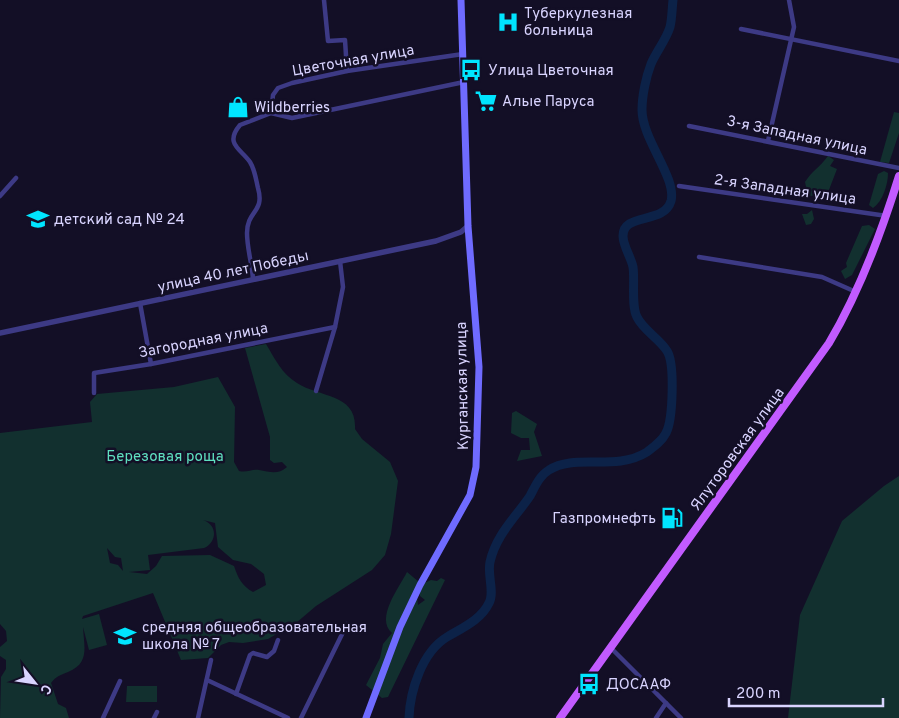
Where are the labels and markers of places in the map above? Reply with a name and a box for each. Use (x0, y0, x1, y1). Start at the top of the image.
place label: Туберкулезная больница (524, 5, 632, 41)
hospital icon: Туберкулезная больница (495, 9, 521, 35)
bus stop icon: Улица Цветочная (458, 57, 484, 83)
place label: Улица Цветочная (488, 62, 614, 81)
supermarket icon: Алые Паруса (473, 88, 499, 114)
place label: Алые Паруса (502, 93, 595, 112)
shop icon: Wildberries (225, 94, 251, 120)
place label: Wildberries (254, 99, 330, 118)
school or university icon: детский сад № 24 (25, 206, 51, 232)
place label: детский сад № 24 (54, 211, 185, 230)
fuel station icon: Газпромнефть (659, 505, 685, 531)
place label: Газпромнефть (552, 510, 656, 529)
place label: средняя общеобразовательная школа № 7 (142, 619, 367, 655)
school or university icon: средняя общеобразовательная школа № 7 (112, 623, 138, 649)
bus stop icon: ДОСААФ (576, 671, 602, 697)
place label: ДОСААФ (606, 676, 671, 695)

